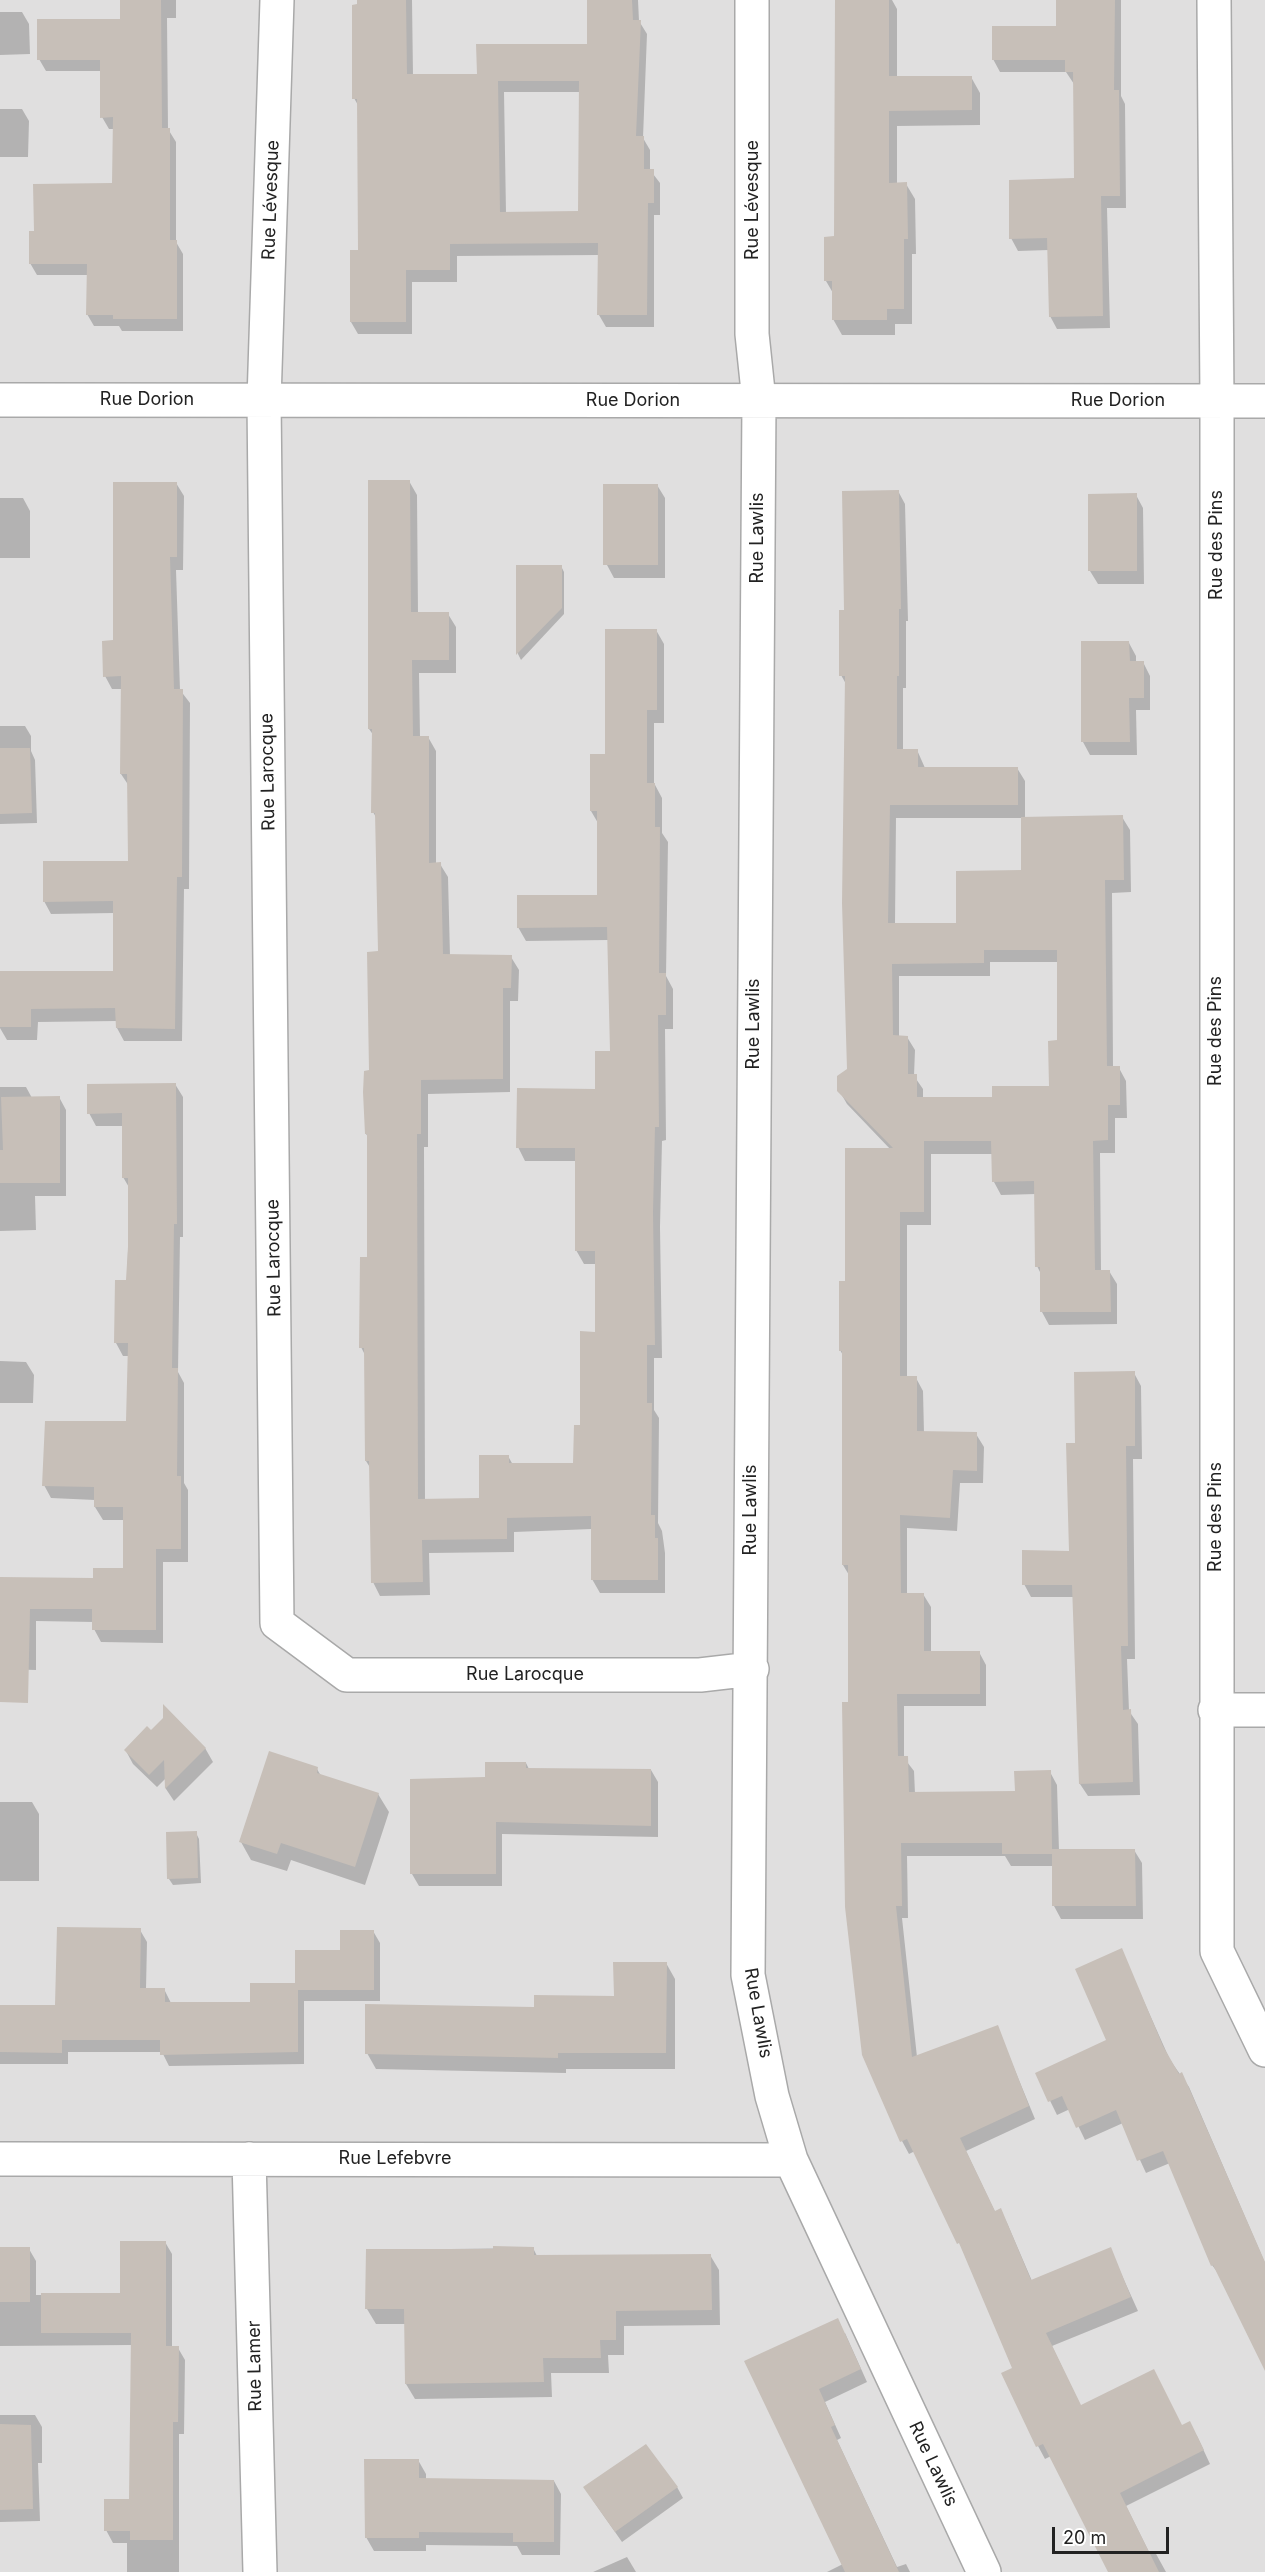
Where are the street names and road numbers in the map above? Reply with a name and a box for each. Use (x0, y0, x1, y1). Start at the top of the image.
street label: Rue Lévesque (258, 140, 284, 260)
street label: Rue Lévesque (742, 140, 764, 260)
street label: Rue Dorion (100, 389, 194, 411)
street label: Rue Dorion (586, 390, 680, 412)
street label: Rue Dorion (1071, 390, 1165, 412)
street label: Rue des Pins (1206, 490, 1228, 600)
street label: Rue Lawlis (747, 492, 769, 584)
street label: Rue Larocque (256, 713, 280, 831)
street label: Rue des Pins (1205, 976, 1227, 1086)
street label: Rue Lawlis (743, 978, 765, 1070)
street label: Rue Larocque (262, 1199, 286, 1317)
street label: Rue des Pins (1205, 1462, 1227, 1572)
street label: Rue Lawlis (740, 1464, 762, 1556)
street label: Rue Larocque (466, 1664, 584, 1686)
street label: Rue Lawlis (739, 1966, 777, 2060)
street label: Rue Lefebvre (339, 2148, 451, 2170)
street label: Rue Lamer (243, 2320, 267, 2412)
street label: Rue Lawlis (904, 2418, 962, 2510)

